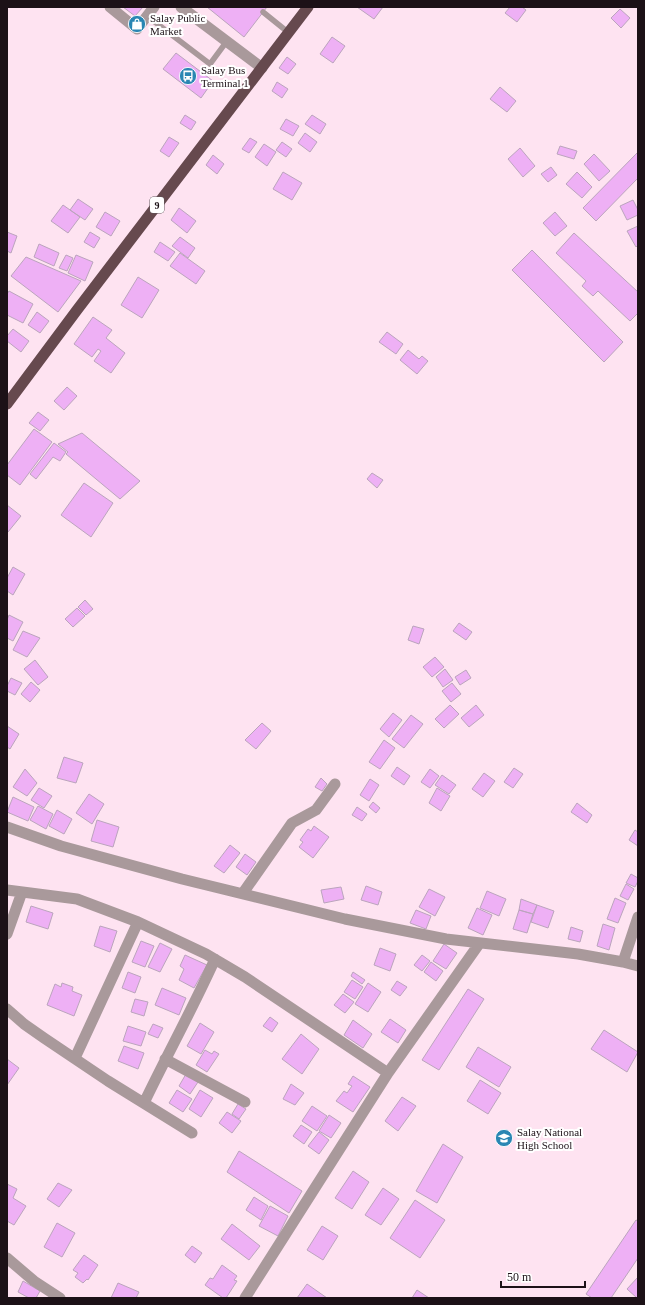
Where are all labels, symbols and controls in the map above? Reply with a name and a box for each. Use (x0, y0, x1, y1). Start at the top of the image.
place label: Salay Public Market (150, 12, 205, 37)
shop icon: Salay Public Market (127, 14, 147, 34)
place label: Salay Bus Terminal 1 (201, 64, 249, 89)
bus stop icon: Salay Bus Terminal 1 (178, 66, 198, 86)
road number: 9 (150, 197, 164, 213)
place label: Salay National High School (517, 1126, 582, 1151)
school or university icon: Salay National High School (494, 1128, 514, 1148)
scale bar (501, 1263, 585, 1289)
text: 50 m (507, 1270, 532, 1284)

